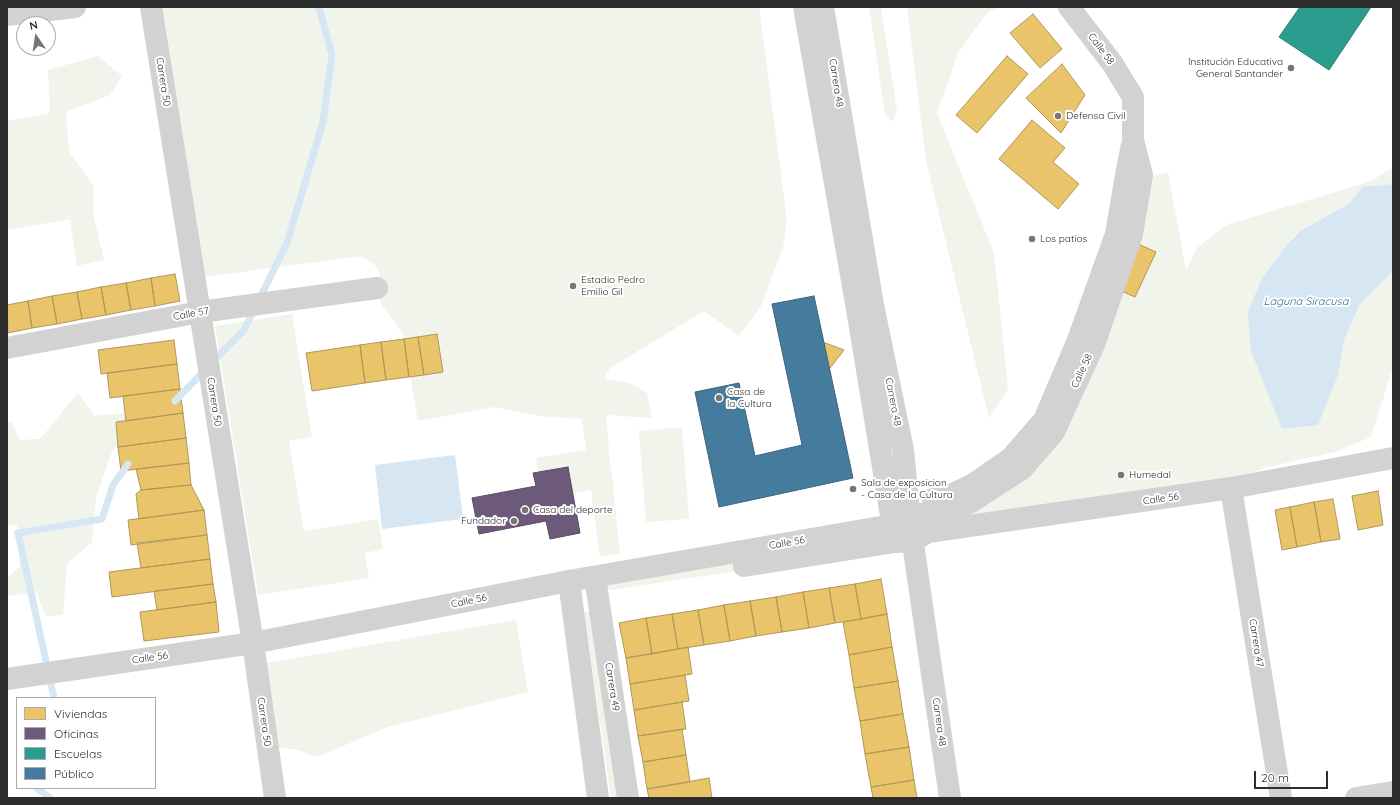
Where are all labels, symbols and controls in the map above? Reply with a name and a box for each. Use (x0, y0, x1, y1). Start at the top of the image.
north arrow (16, 16, 56, 56)
text: N (28, 18, 39, 33)
street label: Calle 58 (1085, 31, 1117, 67)
place label: Institución Educativa General Santander (1188, 56, 1283, 80)
street label: Carrera 50 (153, 57, 173, 107)
street label: Carrera 48 (826, 58, 846, 108)
marker: Institución Educativa General Santander (1286, 63, 1296, 73)
place label: Defensa Civil (1066, 110, 1126, 122)
marker: Defensa Civil (1053, 111, 1063, 121)
place label: Los patios (1040, 233, 1087, 245)
marker: Los patios (1027, 234, 1037, 244)
place label: Estadio Pedro Emilio Gil (581, 274, 645, 298)
marker: Estadio Pedro Emilio Gil (568, 281, 578, 291)
water label: Laguna Siracusa (1264, 295, 1348, 309)
street label: Calle 57 (172, 305, 210, 323)
street label: Calle 58 (1069, 352, 1095, 390)
street label: Carrera 50 (204, 377, 224, 427)
street label: Carrera 48 (882, 377, 904, 427)
place label: Casa de la Cultura (727, 386, 771, 410)
marker: Casa de la Cultura (714, 393, 724, 403)
place label: Humedal (1129, 469, 1171, 481)
marker: Humedal (1116, 470, 1126, 480)
place label: Sala de exposicion - Casa de la Cultura (861, 477, 953, 500)
marker: Sala de exposicion - Casa de la Cultura (848, 484, 858, 494)
street label: Calle 56 (1142, 491, 1180, 507)
place label: Casa del deporte (533, 504, 613, 516)
marker: Casa del deporte (520, 505, 530, 515)
place label: Fundador (461, 515, 506, 527)
marker: Fundador (509, 516, 519, 526)
street label: Calle 56 (768, 534, 806, 552)
street label: Calle 56 (450, 592, 488, 610)
street label: Carrera 47 (1246, 618, 1266, 668)
street label: Calle 56 (131, 650, 169, 666)
street label: Carrera 49 (602, 662, 622, 712)
legend (16, 697, 156, 789)
street label: Carrera 50 (255, 697, 273, 747)
street label: Carrera 48 (930, 697, 948, 747)
text: Viviendas (54, 706, 107, 721)
text: Oficinas (54, 726, 99, 741)
text: Escuelas (54, 746, 102, 761)
scale bar (1256, 763, 1330, 789)
text: Público (54, 766, 94, 781)
text: 20 m (1261, 770, 1289, 785)

